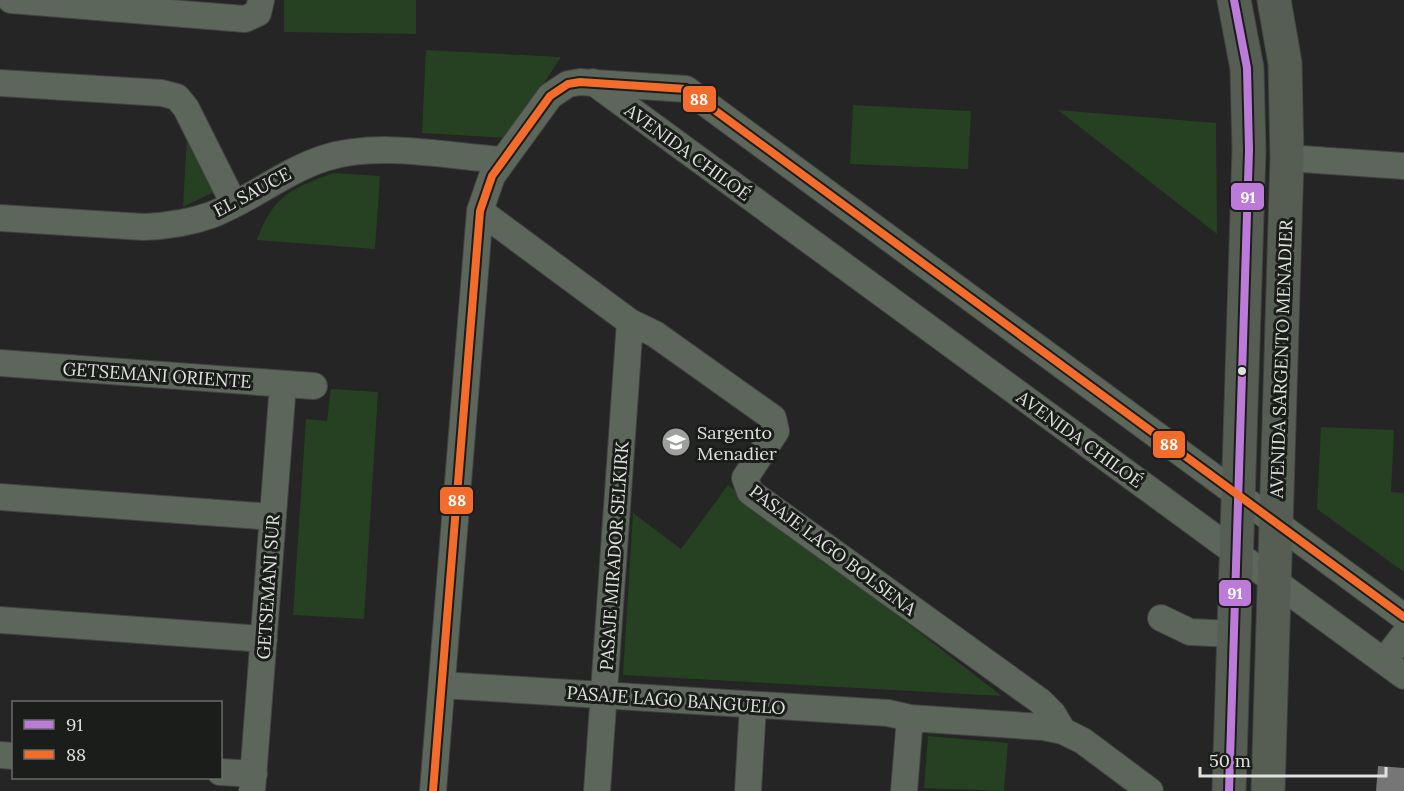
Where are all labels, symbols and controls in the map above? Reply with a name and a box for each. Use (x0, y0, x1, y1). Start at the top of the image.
line badge: 88 (682, 85, 717, 113)
text: 88 (690, 89, 708, 109)
street label: AVENIDA CHILOÉ (620, 98, 756, 206)
street label: EL SAUCE (209, 162, 295, 222)
line badge: 91 (1230, 182, 1265, 211)
text: 91 (1240, 187, 1256, 207)
street label: AVENIDA SARGENTO MENADIER (1265, 219, 1297, 500)
street label: GETSEMANI ORIENTE (62, 357, 252, 393)
unlabelled marker (1236, 365, 1248, 377)
street label: AVENIDA CHILOÉ (1012, 385, 1148, 493)
place label: Sargento Menadier (697, 421, 777, 465)
school or university icon: Sargento Menadier (660, 426, 692, 458)
line badge: 88 (1152, 430, 1186, 459)
text: 88 (1160, 434, 1178, 454)
street label: PASAJE MIRADOR SELKIRK (595, 440, 634, 671)
street label: PASAJE LAGO BOLSENA (745, 480, 922, 621)
line badge: 88 (439, 486, 474, 515)
text: 88 (448, 490, 466, 510)
street label: GETSEMANI SUR (251, 513, 285, 660)
line badge: 91 (1218, 579, 1252, 607)
text: 91 (1227, 583, 1243, 603)
street label: PASAJE LAGO BANGUELO (566, 681, 786, 719)
legend (12, 701, 222, 779)
text: 91 (66, 713, 83, 736)
scale bar (1200, 740, 1386, 778)
text: 88 (66, 743, 86, 766)
text: 50 m (1209, 749, 1251, 772)

